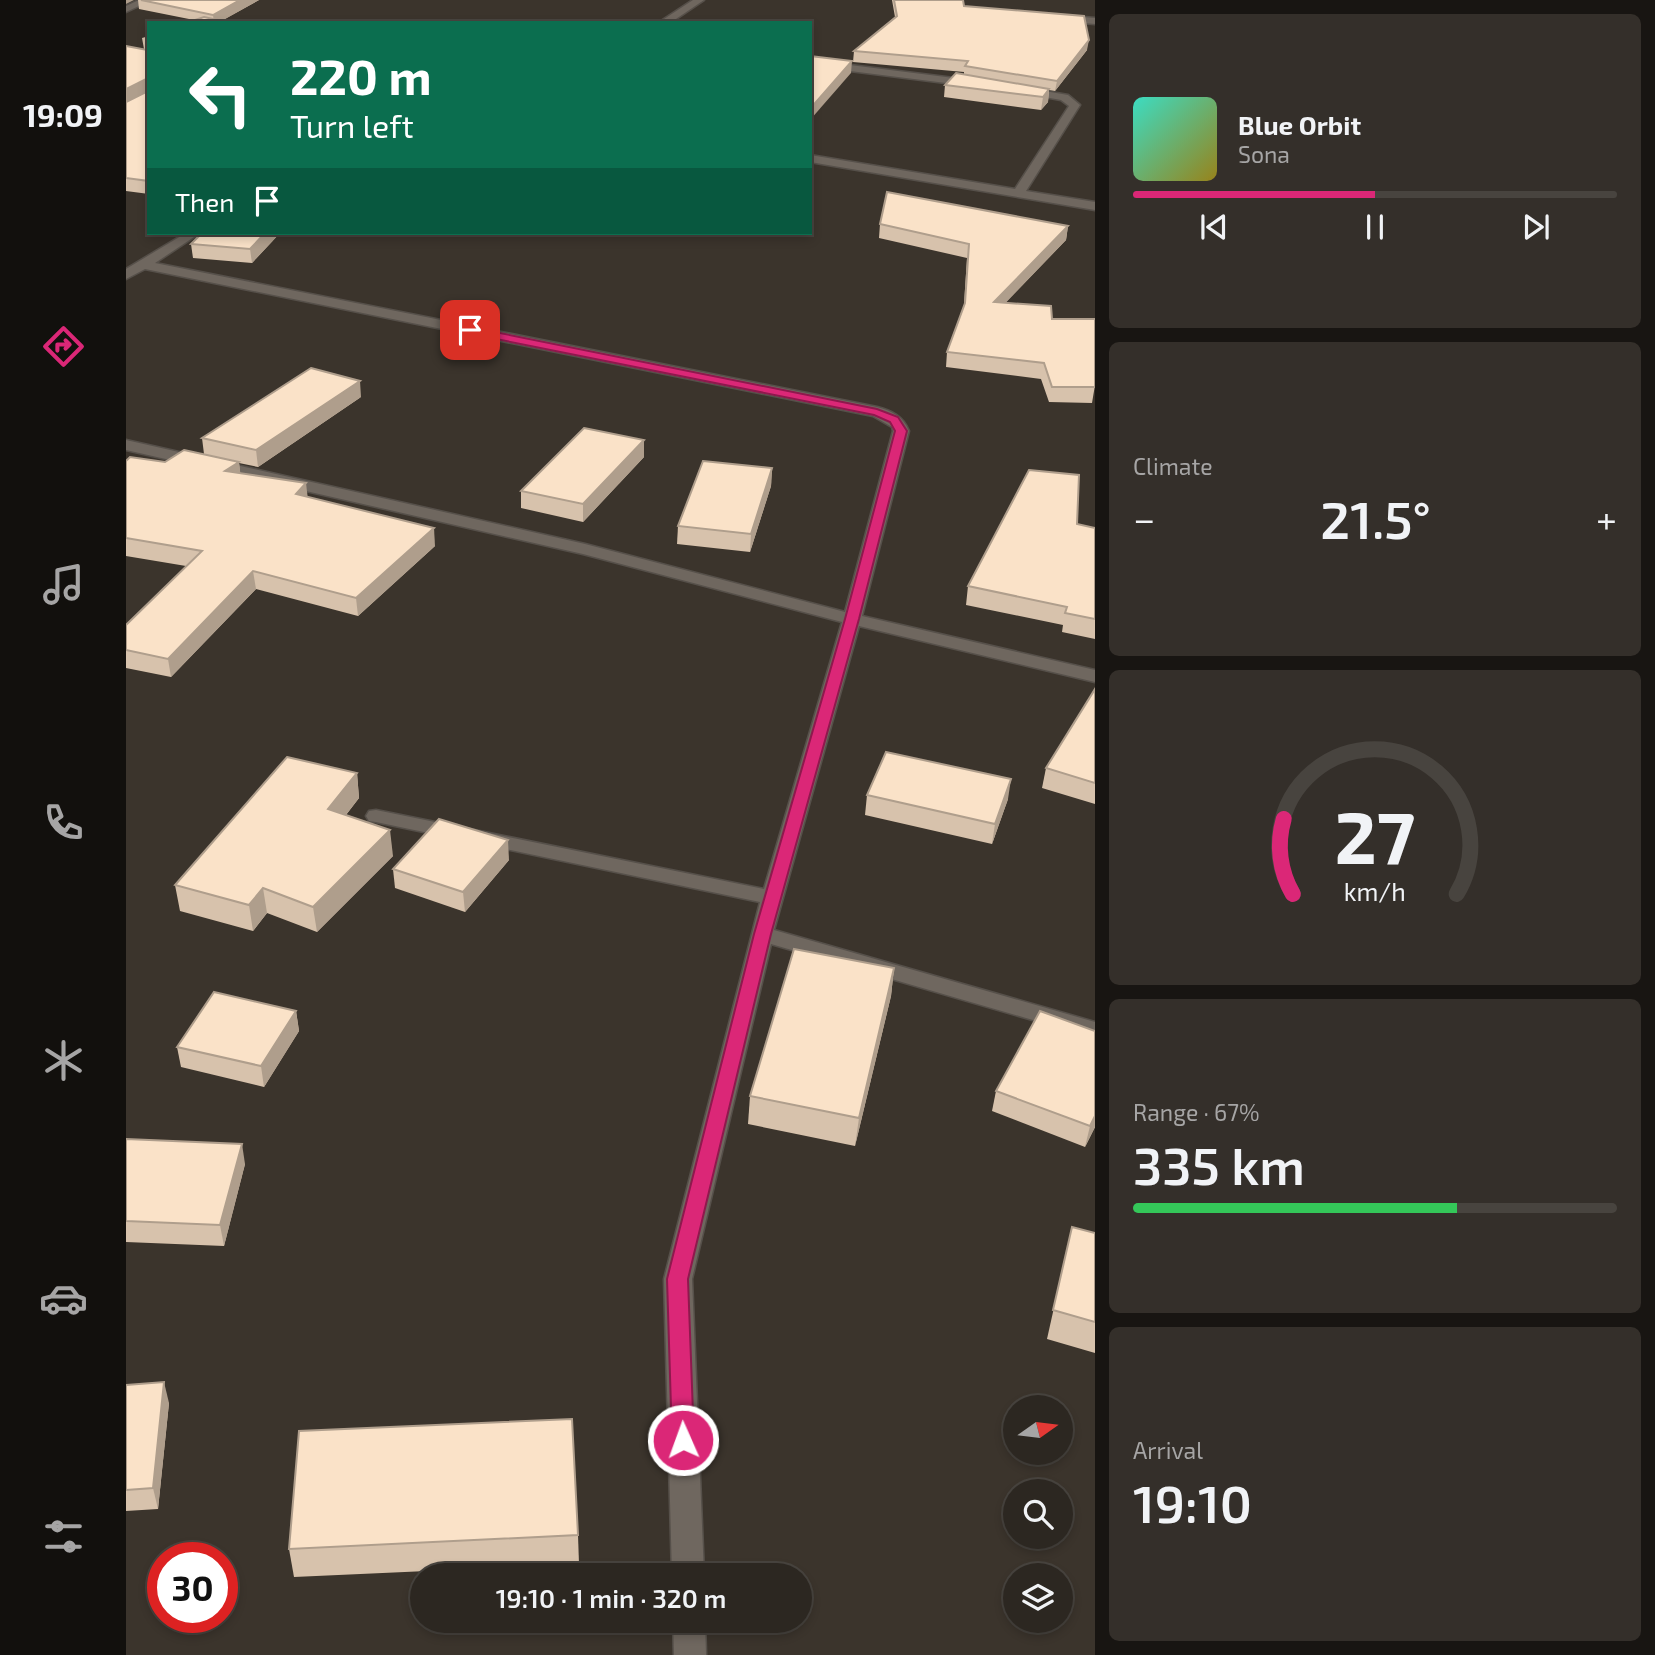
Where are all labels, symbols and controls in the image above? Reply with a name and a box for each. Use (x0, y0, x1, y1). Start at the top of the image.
text: 220 m (290, 46, 432, 105)
icon: left (175, 49, 266, 140)
text: 19:09 (23, 95, 103, 133)
text: Turn left (290, 106, 414, 144)
text: Blue Orbit (1238, 109, 1361, 140)
text: Sona (1238, 140, 1290, 168)
icon: arrive (248, 182, 286, 220)
text: Then (175, 186, 234, 217)
icon: previous (1195, 208, 1233, 246)
icon: pause (1356, 208, 1394, 246)
icon: next (1517, 208, 1555, 246)
pin (440, 300, 500, 360)
icon: arrive (451, 311, 489, 349)
icon: directions (39, 322, 88, 371)
text: Climate (1133, 452, 1213, 480)
text: 21.5° (1320, 487, 1431, 549)
text: − (1133, 495, 1155, 541)
text: + (1596, 495, 1617, 541)
icon: music (39, 560, 88, 609)
text: 27 (1335, 791, 1415, 879)
icon: phone (39, 798, 88, 847)
text: km/h (1344, 875, 1406, 905)
icon: climate (39, 1036, 88, 1085)
text: Range · 67% (1133, 1098, 1259, 1126)
text: 335 km (1133, 1133, 1305, 1195)
icon: car (39, 1274, 88, 1323)
north arrow (1003, 1395, 1073, 1465)
map controls (1003, 1395, 1073, 1633)
position arrow (646, 1403, 720, 1477)
text: Arrival (1133, 1436, 1203, 1464)
text: 19:10 (1133, 1471, 1252, 1533)
button: search (1003, 1479, 1073, 1549)
icon: filters (39, 1512, 88, 1561)
speed limit sign: 30 (147, 1542, 238, 1633)
button: layers (1003, 1563, 1073, 1633)
text: 19:10 · 1 min · 320 m (496, 1582, 726, 1613)

